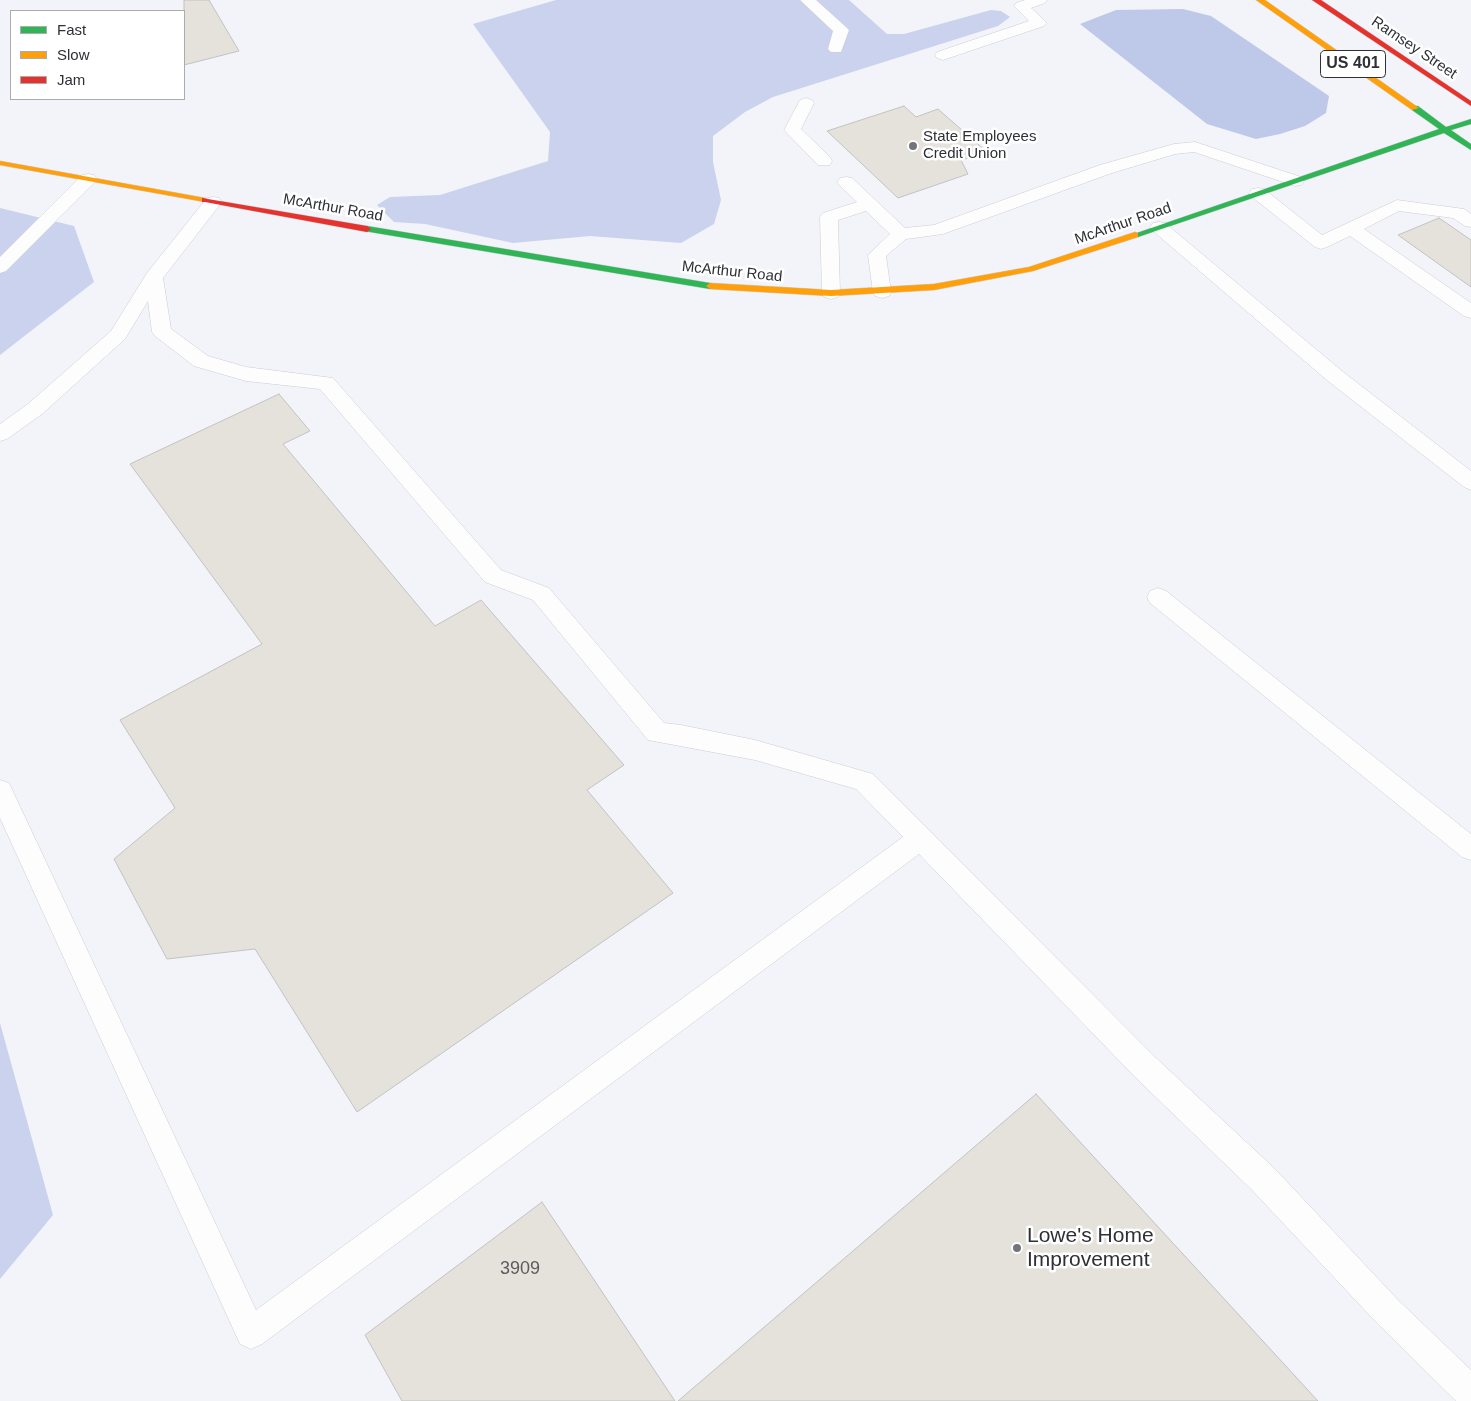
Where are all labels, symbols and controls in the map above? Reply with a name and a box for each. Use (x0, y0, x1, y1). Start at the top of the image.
legend (10, 10, 185, 100)
street label: Ramsey Street (1368, 13, 1460, 83)
text: Fast (57, 21, 86, 38)
text: Slow (57, 46, 90, 63)
road number: US 401 (1320, 51, 1386, 78)
text: Jam (57, 71, 85, 88)
place label: State Employees Credit Union (923, 128, 1036, 163)
marker: State Employees Credit Union (907, 140, 919, 152)
street label: McArthur Road (282, 190, 384, 226)
street label: McArthur Road (1072, 199, 1174, 249)
street label: McArthur Road (681, 258, 783, 286)
place label: Lowe's Home Improvement (1027, 1223, 1154, 1273)
marker: Lowe's Home Improvement (1011, 1242, 1023, 1254)
house number: 3909 (500, 1258, 540, 1280)

